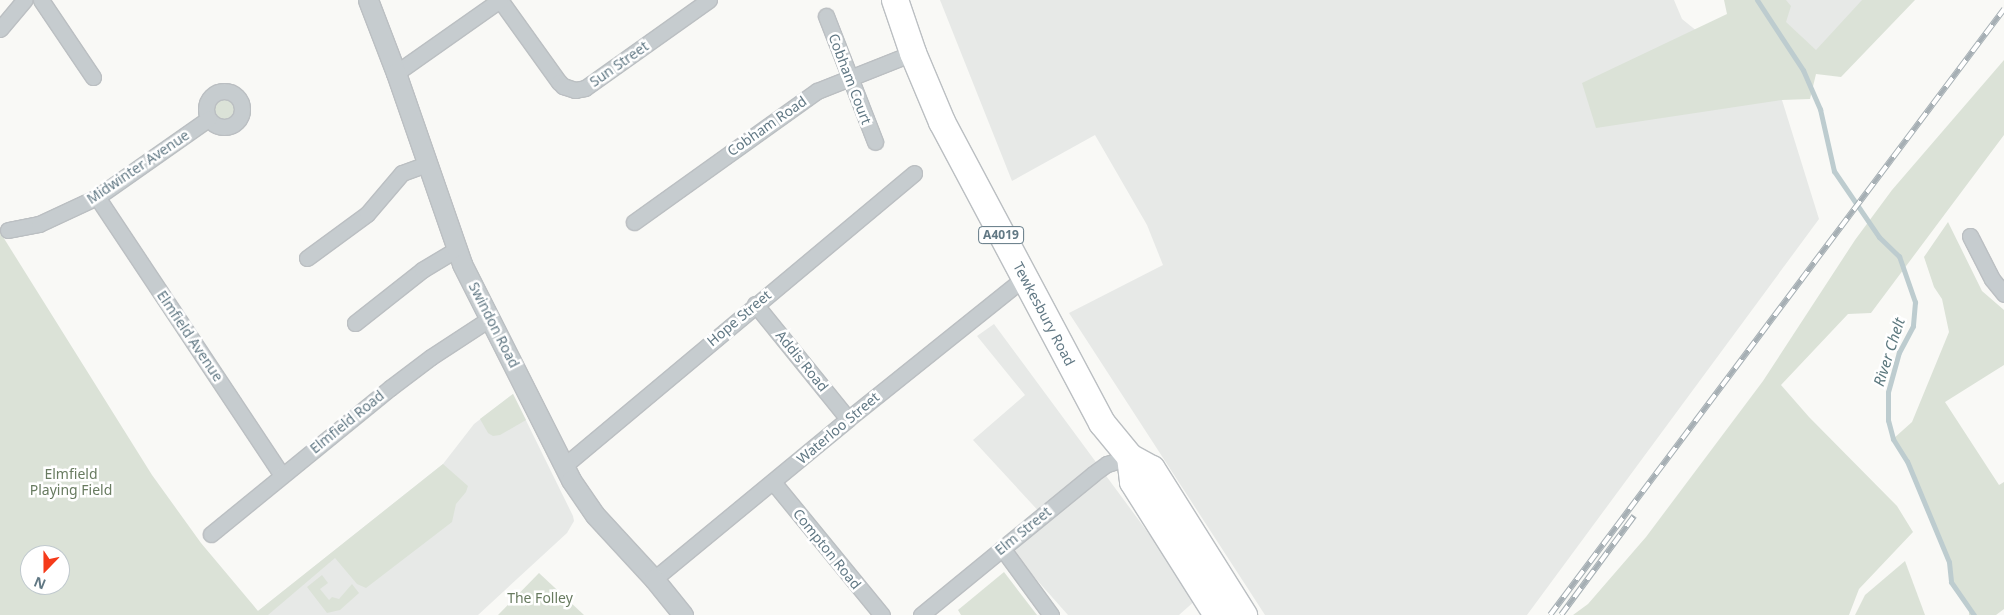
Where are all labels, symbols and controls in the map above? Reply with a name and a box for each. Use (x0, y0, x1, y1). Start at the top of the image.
street label: Cobham Court (825, 31, 875, 127)
street label: Sun Street (586, 38, 652, 90)
street label: Cobham Road (724, 93, 810, 159)
street label: Midwinter Avenue (84, 127, 192, 207)
road number: A4019 (977, 226, 1025, 244)
street label: Tewkesbury Road (1010, 259, 1078, 369)
street label: Swindon Road (465, 279, 523, 371)
street label: Hope Street (704, 286, 774, 350)
street label: Elmfield Avenue (153, 287, 227, 385)
water label: River Chelt (1870, 316, 1908, 388)
street label: Addis Road (772, 327, 832, 395)
street label: Elmfield Road (307, 387, 387, 457)
street label: Waterloo Street (793, 389, 883, 467)
park label: Elmfield Playing Field (30, 466, 112, 498)
street label: Elm Street (992, 503, 1054, 559)
street label: Compton Road (789, 505, 865, 593)
north arrow (20, 545, 70, 595)
text: N (31, 573, 48, 594)
park label: The Folley (507, 590, 573, 606)

